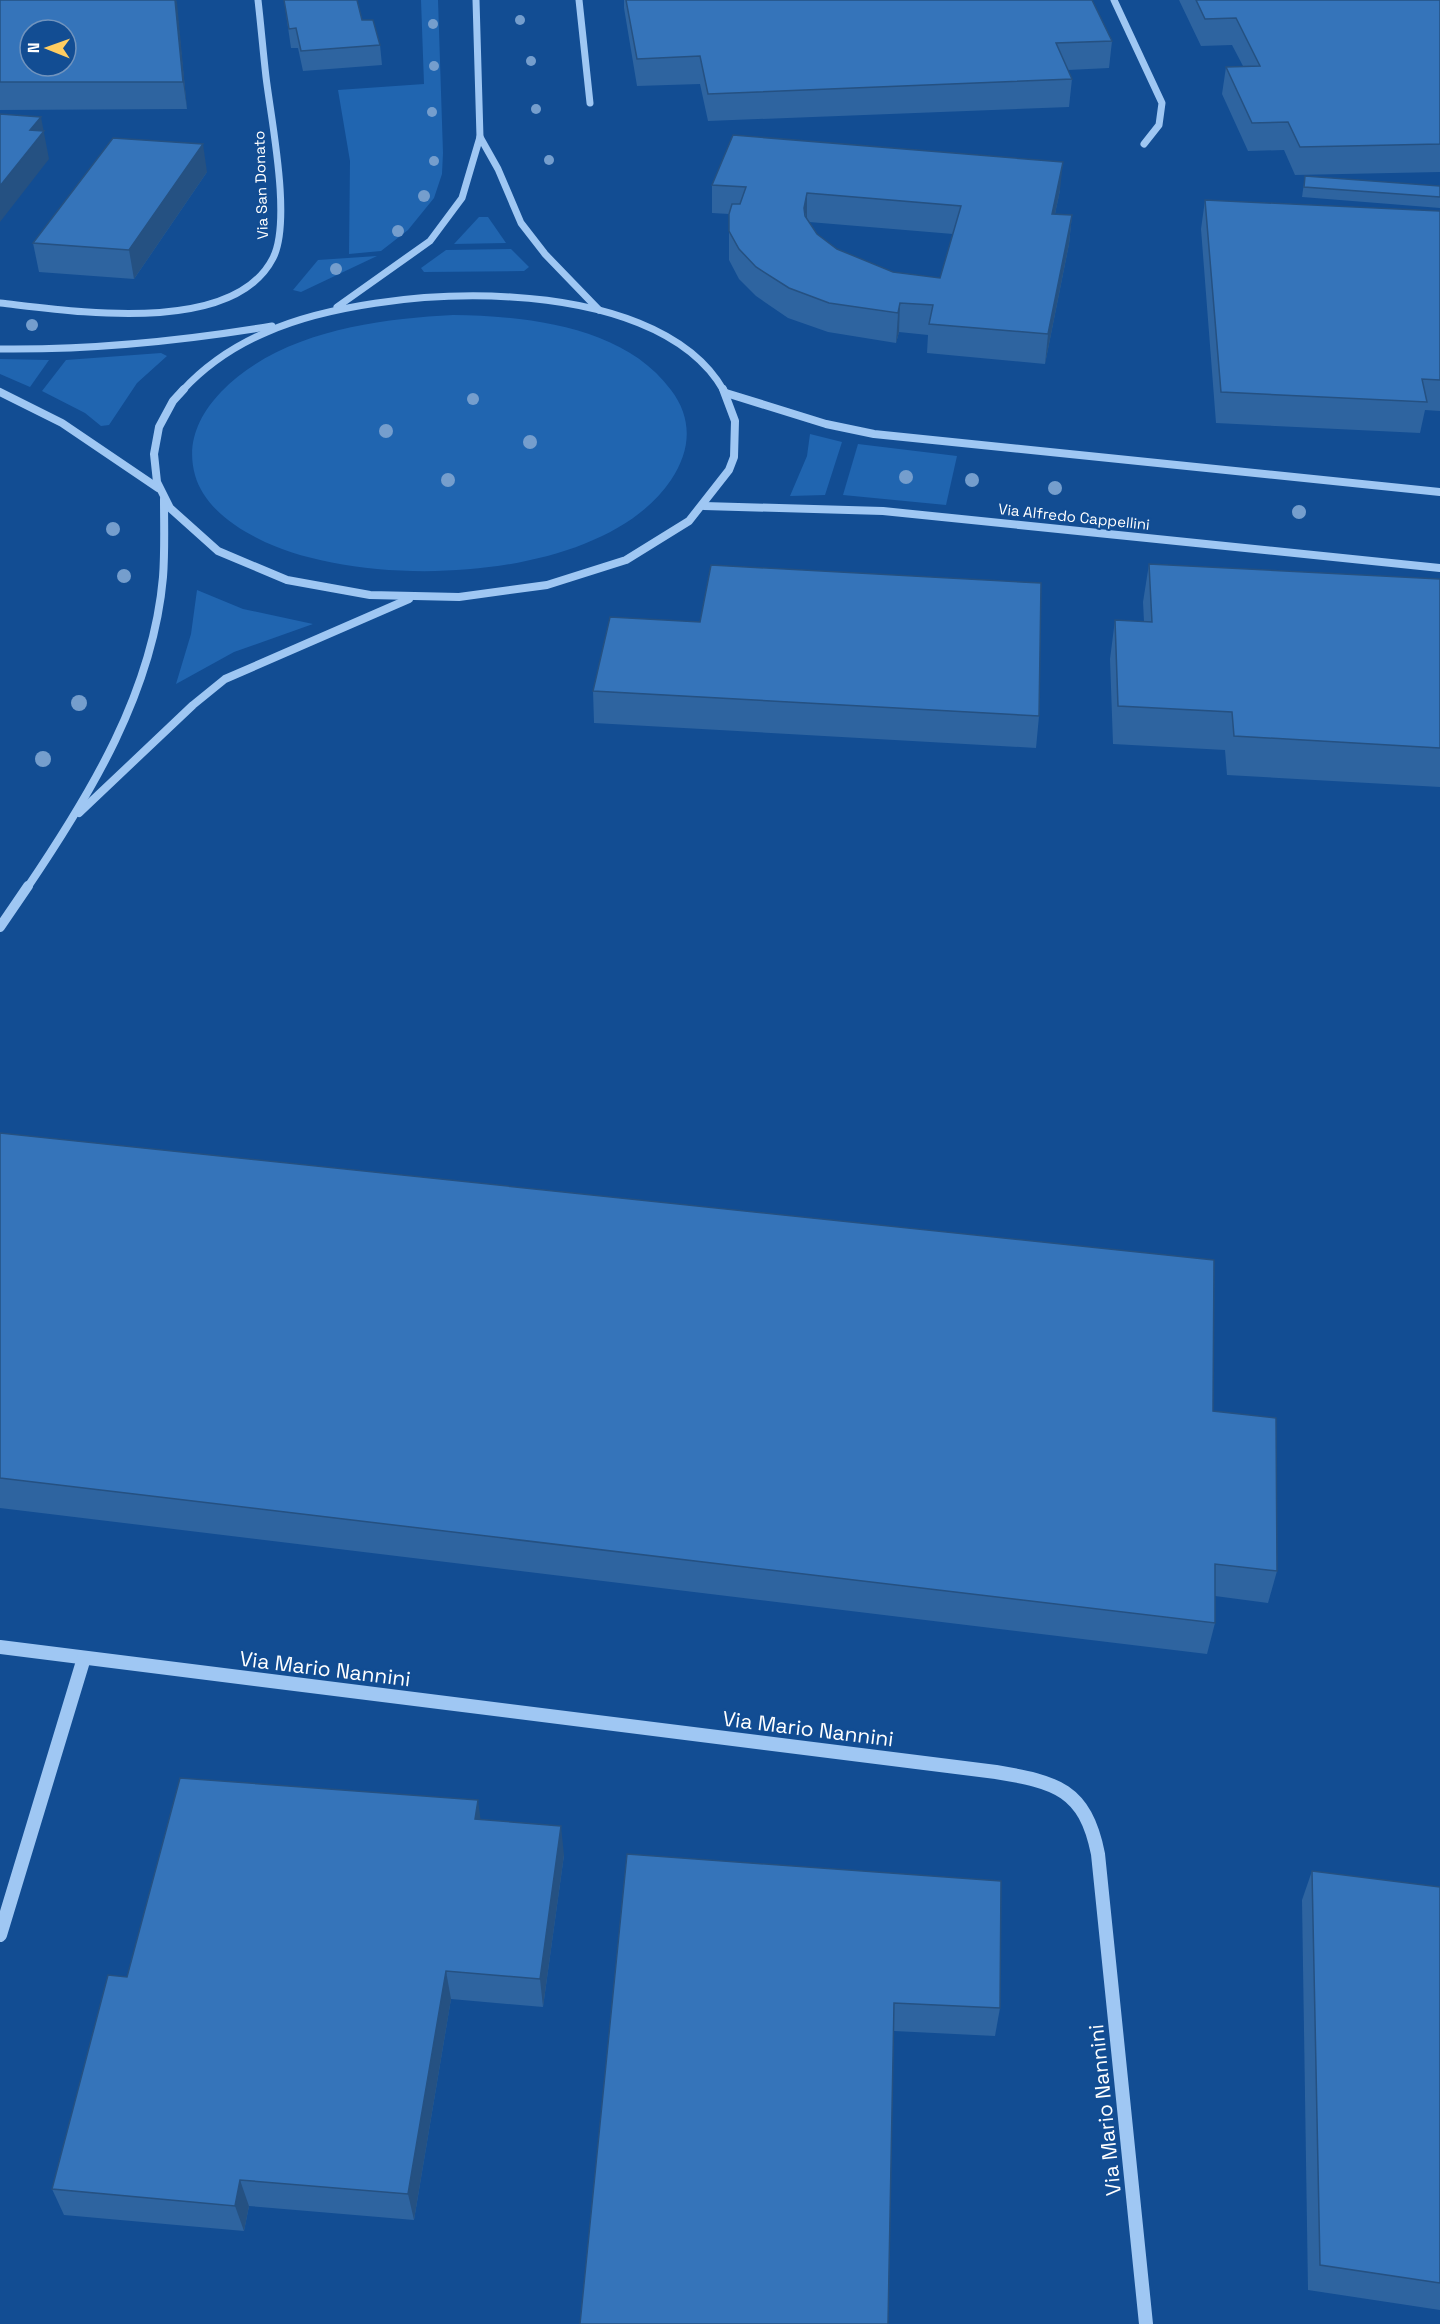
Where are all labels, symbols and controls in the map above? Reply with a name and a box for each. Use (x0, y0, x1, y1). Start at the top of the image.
north arrow (18, 18, 78, 78)
text: N (23, 42, 44, 53)
street label: Via San Donato (249, 130, 272, 240)
street label: Via Alfredo Cappellini (997, 499, 1151, 534)
street label: Via Mario Nannini (238, 1645, 412, 1692)
street label: Via Mario Nannini (721, 1705, 895, 1752)
street label: Via Mario Nannini (1082, 2023, 1127, 2197)

